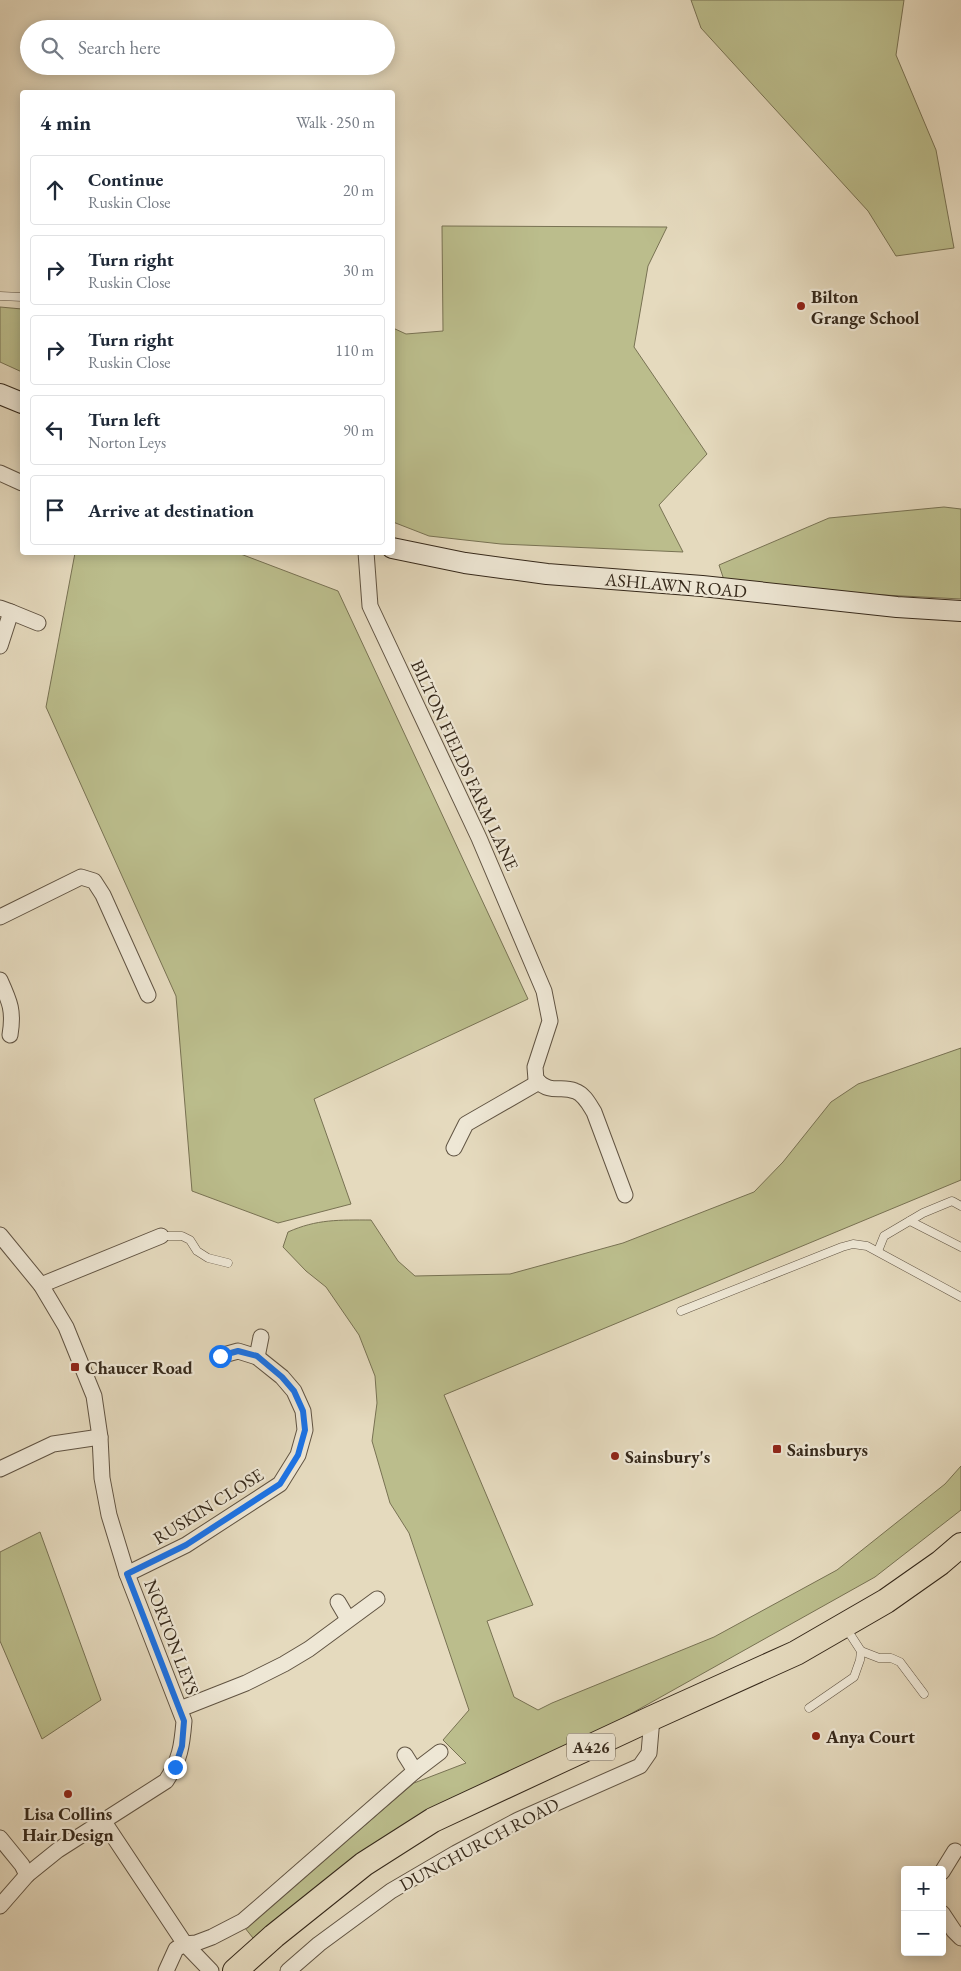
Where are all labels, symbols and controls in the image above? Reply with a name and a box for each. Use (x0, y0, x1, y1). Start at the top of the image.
search box (20, 20, 395, 75)
icon: search (38, 34, 66, 62)
text: Search here (78, 35, 160, 60)
text: 4 min (40, 109, 91, 136)
text: Walk · 250 m (296, 112, 375, 133)
text: Continue (88, 167, 163, 192)
icon: ahead (41, 176, 69, 204)
text: 20 m (343, 180, 374, 201)
text: Ruskin Close (88, 192, 171, 213)
text: Turn right (88, 247, 174, 272)
icon: right (41, 256, 69, 284)
text: 30 m (343, 260, 374, 281)
text: Ruskin Close (88, 272, 171, 293)
place label: Bilton Grange School (811, 285, 919, 329)
marker: Bilton Grange School (795, 300, 807, 312)
text: Turn right (88, 327, 174, 352)
icon: right (41, 336, 69, 364)
text: 110 m (335, 340, 374, 361)
text: Ruskin Close (88, 352, 171, 373)
text: Turn left (88, 407, 160, 432)
icon: left (41, 416, 69, 444)
text: 90 m (343, 420, 374, 441)
text: Norton Leys (88, 432, 166, 453)
icon: arrive (41, 496, 69, 524)
text: Arrive at destination (88, 498, 254, 523)
street label: ASHLAWN ROAD (603, 567, 748, 603)
street label: BILTON FIELDS FARM LANE (406, 656, 524, 874)
route start (209, 1345, 232, 1368)
place label: Chaucer Road (85, 1356, 193, 1379)
marker: Chaucer Road (69, 1361, 81, 1373)
place label: Sainsburys (787, 1438, 868, 1461)
marker: Sainsburys (771, 1443, 783, 1455)
place label: Sainsbury's (625, 1445, 710, 1468)
marker: Sainsbury's (609, 1450, 621, 1462)
street label: RUSKIN CLOSE (148, 1463, 268, 1549)
street label: NORTON LEYS (139, 1576, 205, 1698)
place label: Anya Court (825, 1725, 915, 1748)
marker: Anya Court (810, 1730, 822, 1742)
road number: A426 (567, 1734, 615, 1760)
route end (164, 1756, 187, 1779)
marker: Lisa Collins Hair Design (62, 1788, 74, 1800)
street label: DUNCHURCH ROAD (395, 1792, 563, 1896)
place label: Lisa Collins Hair Design (22, 1802, 114, 1846)
map controls (901, 1866, 946, 1956)
button: + (901, 1866, 946, 1911)
button: − (901, 1911, 946, 1956)

